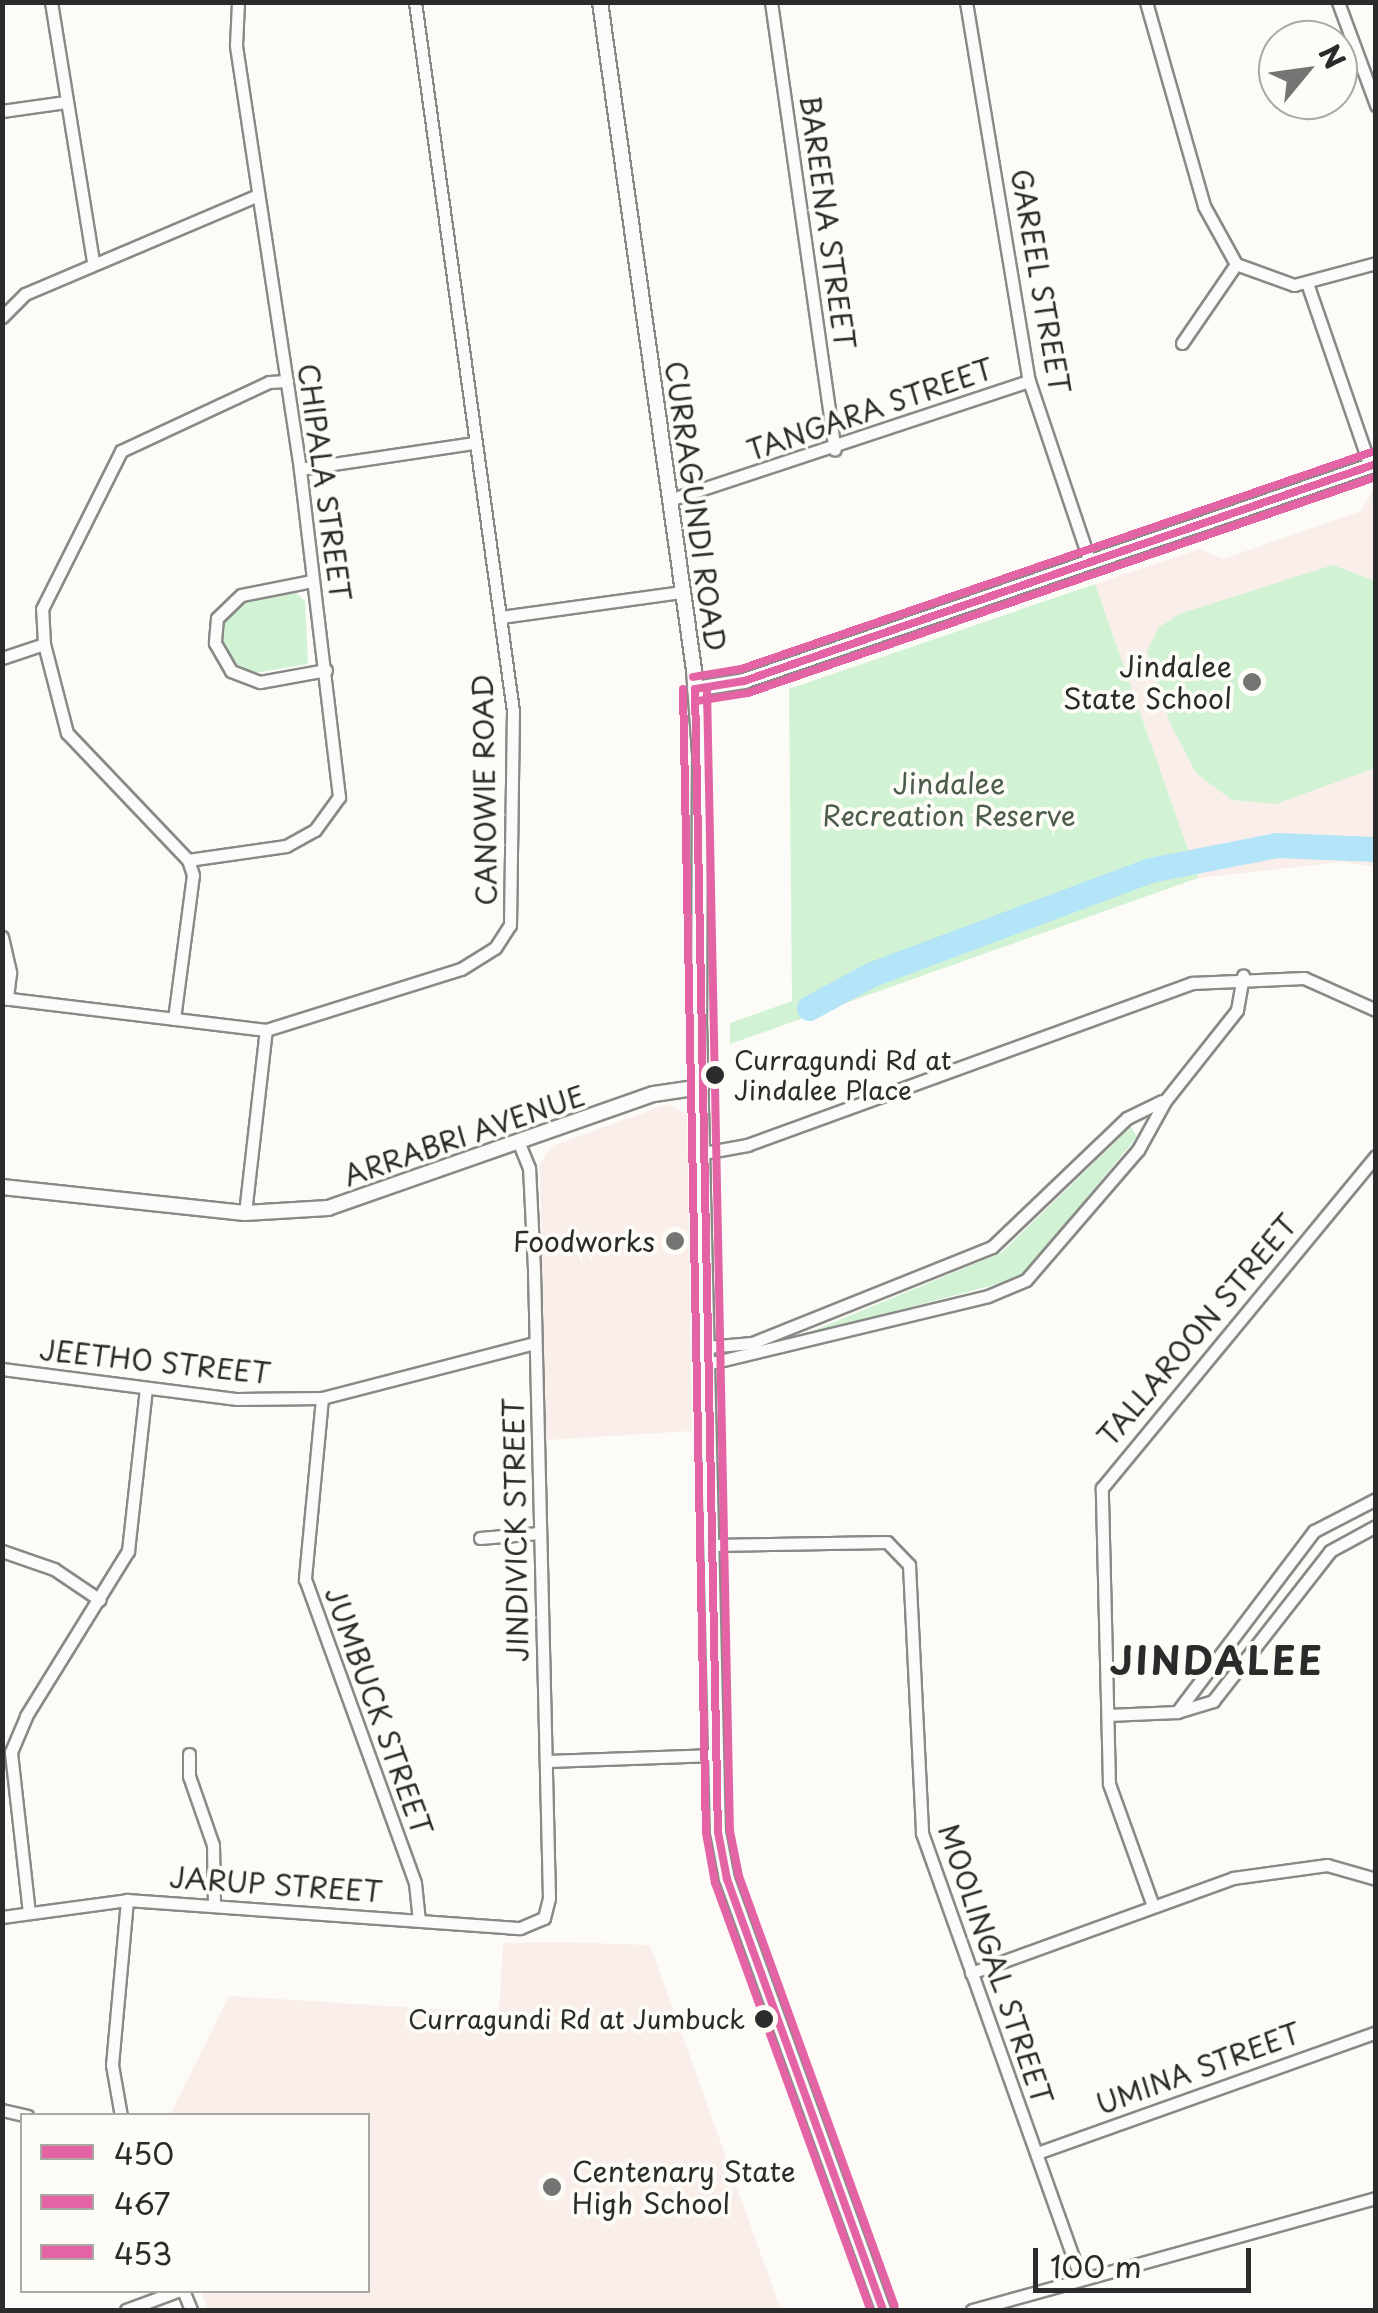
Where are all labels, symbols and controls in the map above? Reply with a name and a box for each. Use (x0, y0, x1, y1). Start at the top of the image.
north arrow (1258, 20, 1358, 120)
text: N (1309, 36, 1357, 76)
street label: BAREENA STREET (794, 93, 862, 351)
street label: GAREEL STREET (1004, 164, 1078, 398)
street label: TANGARA STREET (740, 350, 1000, 468)
street label: CHIPALA STREET (291, 358, 359, 606)
street label: CURRAGUNDI ROAD (659, 358, 733, 654)
place label: Jindalee State School (1063, 649, 1232, 715)
marker: Jindalee State School (1241, 671, 1263, 693)
street label: CANOWIE ROAD (465, 673, 503, 907)
park label: Jindalee Recreation Reserve (823, 766, 1075, 832)
place label: Curragundi Rd at Jindalee Place (734, 1044, 953, 1106)
marker: Curragundi Rd at Jindalee Place (705, 1065, 725, 1085)
street label: ARRABRI AVENUE (338, 1078, 590, 1192)
street label: TALLAROON STREET (1090, 1207, 1304, 1453)
place label: Foodworks (513, 1224, 655, 1258)
marker: Foodworks (664, 1230, 686, 1252)
street label: JEETHO STREET (37, 1332, 273, 1390)
street label: JINDIVICK STREET (496, 1397, 534, 1663)
street label: JUMBUCK STREET (318, 1581, 440, 1841)
district label: JINDALEE (1110, 1637, 1324, 1683)
street label: MOOLINGAL STREET (932, 1819, 1060, 2109)
street label: JARUP STREET (167, 1860, 385, 1908)
place label: Curragundi Rd at Jumbuck (405, 2003, 745, 2035)
marker: Curragundi Rd at Jumbuck (754, 2009, 774, 2029)
street label: UMINA STREET (1089, 2015, 1307, 2121)
legend (20, 2113, 370, 2293)
text: 450 (114, 2130, 174, 2175)
place label: Centenary State High School (572, 2154, 796, 2220)
marker: Centenary State High School (541, 2176, 563, 2198)
text: 467 (114, 2180, 170, 2225)
scale bar (1038, 2228, 1256, 2290)
text: 453 (114, 2230, 172, 2275)
text: 100 m (1050, 2243, 1142, 2288)

